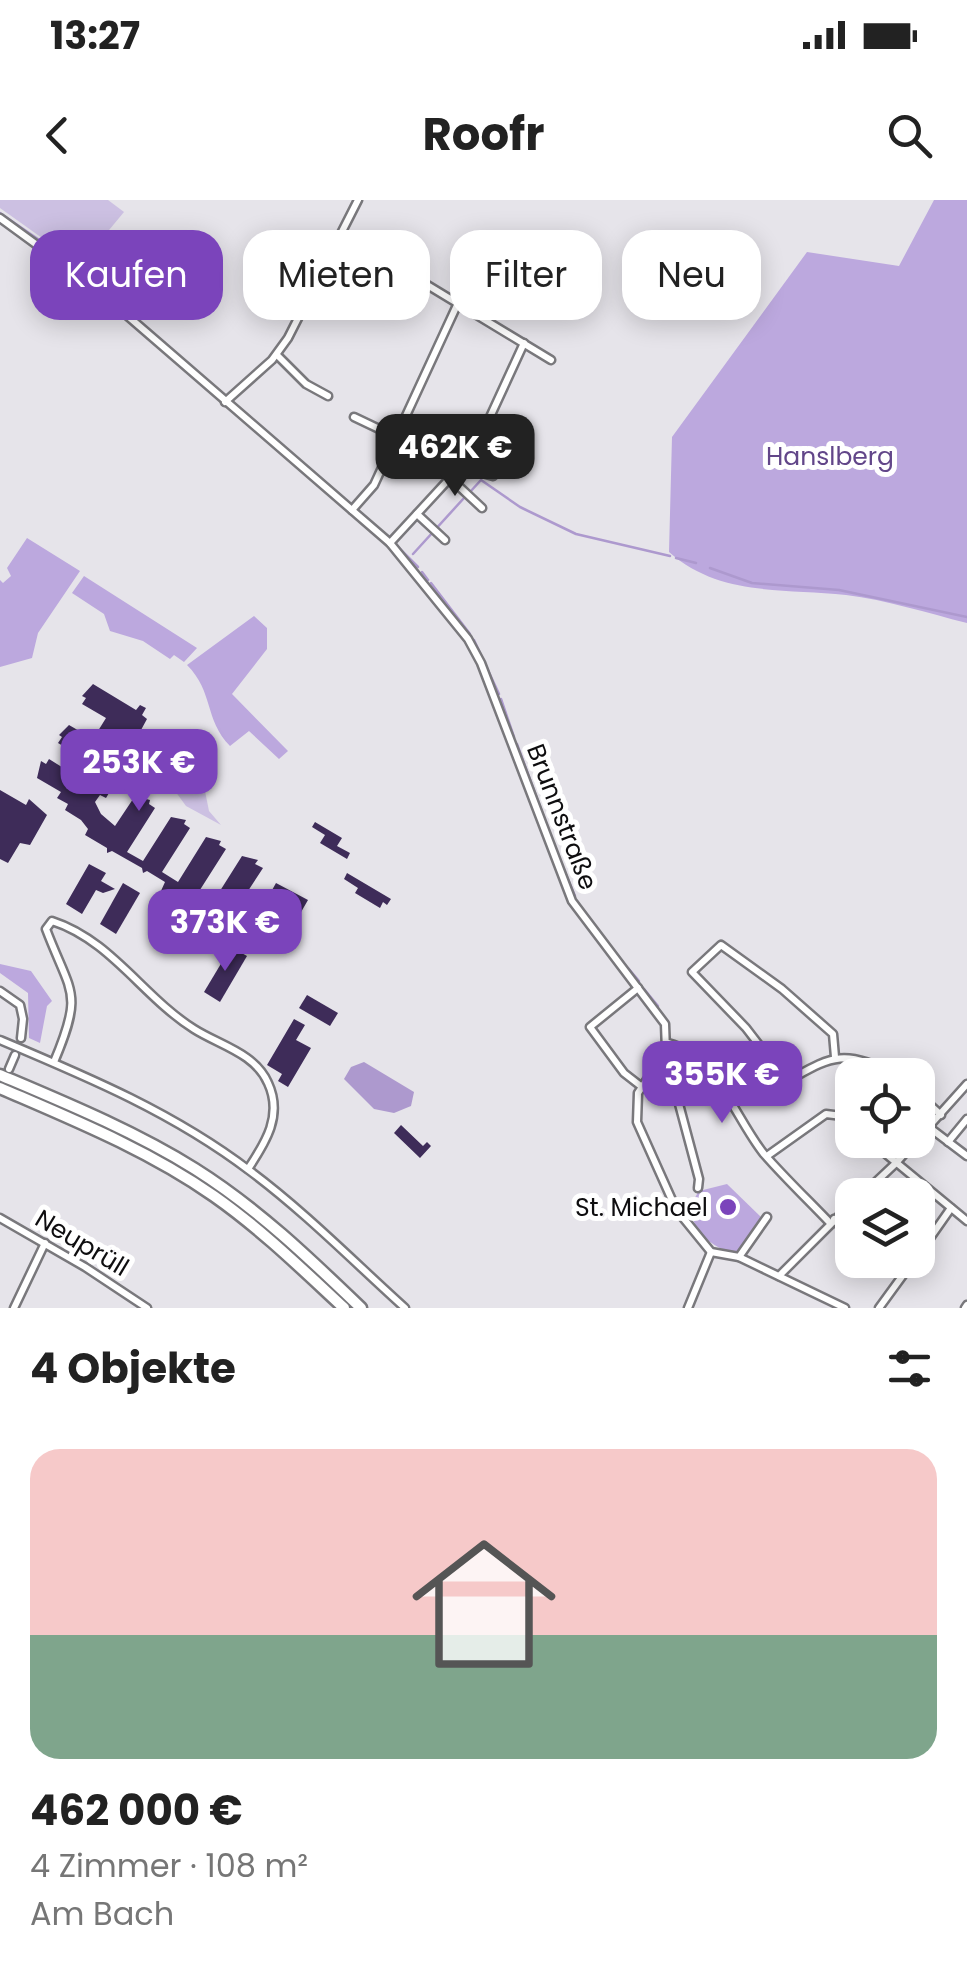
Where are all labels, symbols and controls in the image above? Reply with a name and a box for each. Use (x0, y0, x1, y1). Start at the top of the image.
text: 13:27 (50, 9, 140, 62)
text: Roofr (422, 103, 545, 166)
icon: back (30, 108, 85, 163)
icon: search (882, 108, 937, 163)
chip: Kaufen (30, 230, 223, 320)
chip: Mieten (243, 230, 430, 320)
chip: Filter (450, 230, 602, 320)
chip: Neu (622, 230, 761, 320)
pin: 462K € (374, 414, 536, 499)
text: 462K € (398, 424, 512, 469)
park label: Hanslberg (766, 439, 894, 474)
pin: 253K € (58, 729, 220, 814)
text: 253K € (83, 739, 196, 784)
street label: Brunnstraße (518, 739, 606, 895)
pin: 373K € (144, 889, 306, 974)
text: 373K € (170, 899, 280, 944)
pin: 355K € (641, 1041, 803, 1126)
text: 355K € (664, 1051, 780, 1096)
map controls (835, 1058, 935, 1278)
button: locate (835, 1058, 935, 1158)
button: layers (835, 1178, 935, 1278)
place label: St. Michael (575, 1190, 708, 1225)
marker: St. Michael (717, 1196, 739, 1218)
street label: Neuprüll (29, 1201, 135, 1285)
text: 4 Objekte (30, 1339, 236, 1398)
icon: filters (882, 1341, 937, 1396)
icon: home (394, 1514, 574, 1694)
text: 462 000 € (30, 1781, 243, 1840)
text: 4 Zimmer · 108 m² (30, 1843, 308, 1888)
text: Am Bach (30, 1891, 174, 1936)

